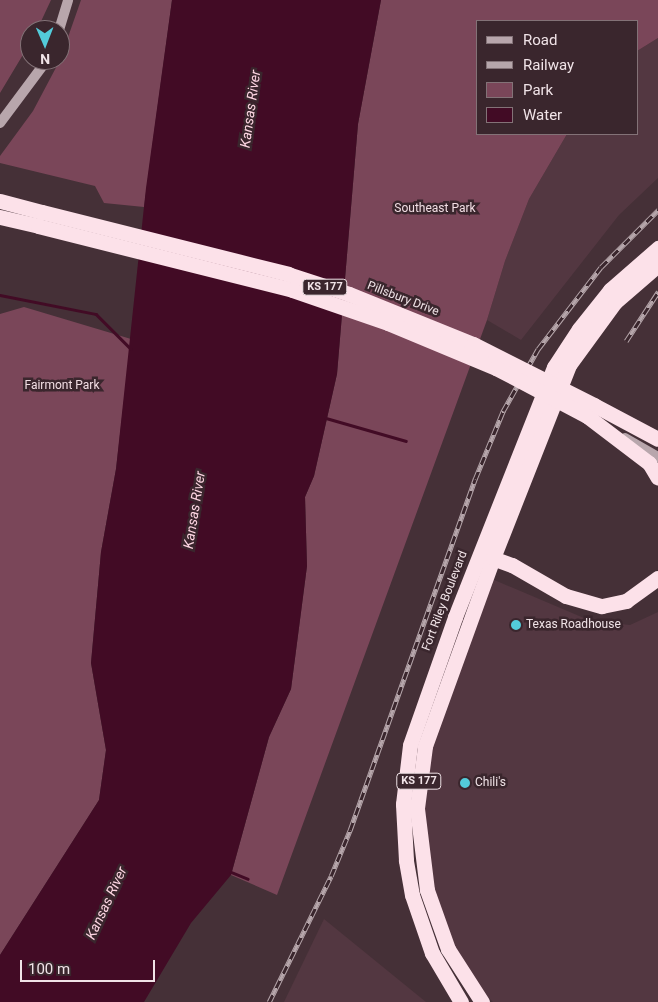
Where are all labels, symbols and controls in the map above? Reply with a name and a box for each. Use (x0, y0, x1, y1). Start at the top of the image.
north arrow (20, 20, 70, 70)
legend (476, 20, 638, 135)
text: Road (523, 31, 557, 49)
text: N (40, 51, 50, 67)
text: Railway (523, 56, 574, 74)
water label: Kansas River (236, 69, 264, 149)
text: Park (523, 81, 553, 99)
text: Water (523, 106, 562, 124)
park label: Southeast Park (394, 202, 476, 216)
road number: KS 177 (301, 278, 349, 296)
street label: Pillsbury Drive (365, 279, 441, 319)
park label: Fairmont Park (24, 379, 100, 393)
water label: Kansas River (180, 470, 208, 550)
street label: Fort Riley Boulevard (419, 549, 471, 653)
place label: Texas Roadhouse (526, 618, 621, 632)
marker: Texas Roadhouse (510, 619, 522, 631)
road number: KS 177 (395, 772, 443, 789)
place label: Chili's (475, 776, 506, 790)
marker: Chili's (459, 777, 471, 789)
water label: Kansas River (82, 864, 130, 942)
scale bar (22, 950, 158, 982)
text: 100 m (28, 960, 70, 978)

